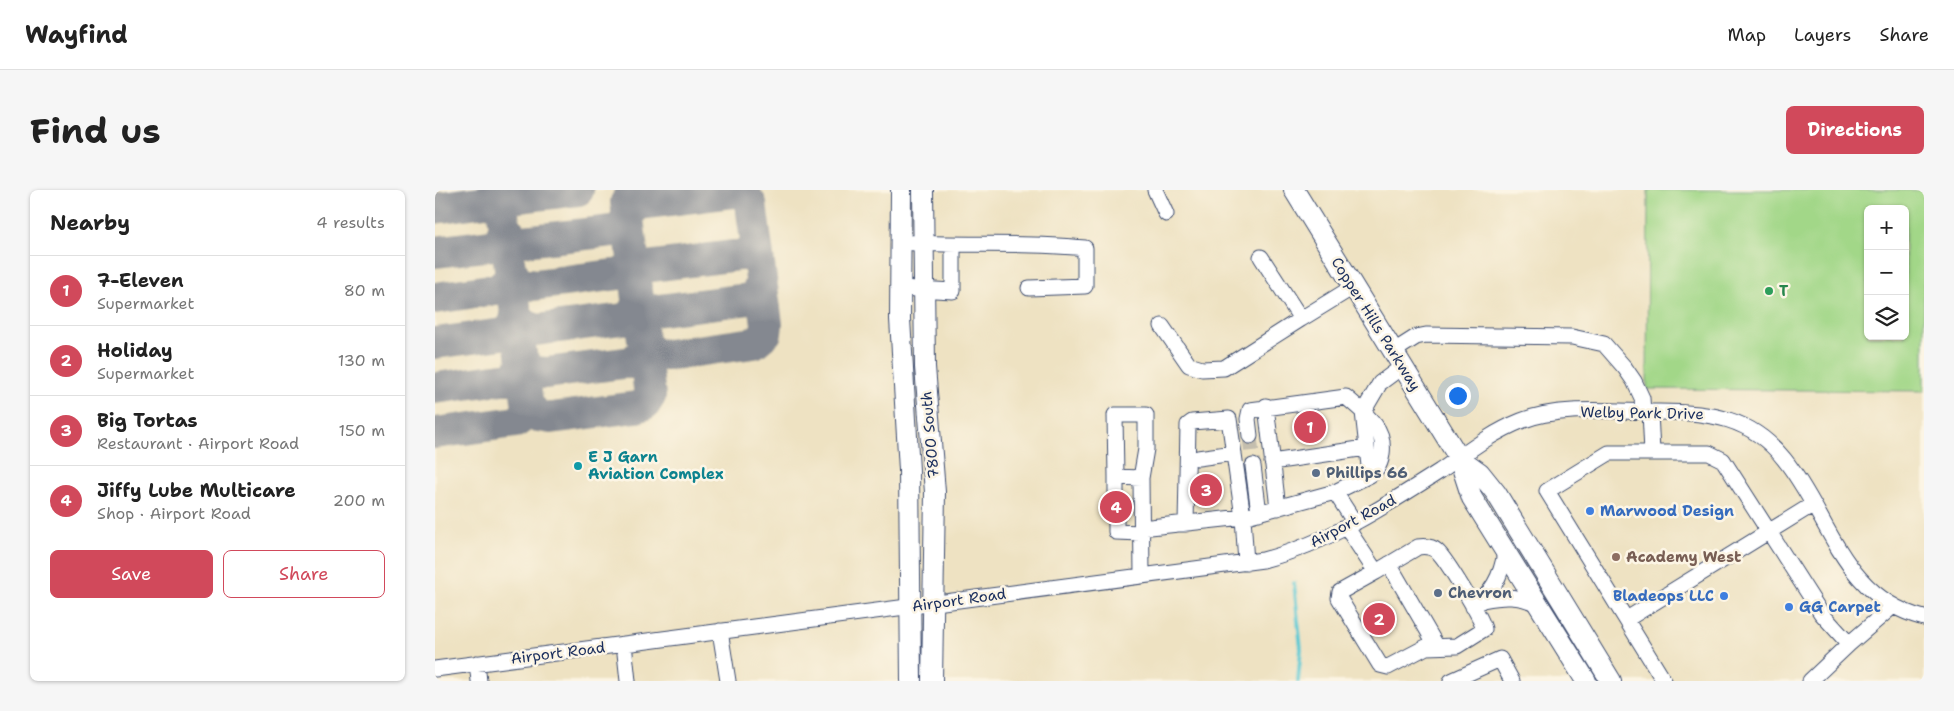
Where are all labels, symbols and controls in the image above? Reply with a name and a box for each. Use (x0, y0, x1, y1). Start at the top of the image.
text: Wayfind (25, 19, 128, 51)
text: Map (1728, 23, 1766, 47)
text: Layers (1794, 23, 1851, 47)
text: Share (1879, 23, 1929, 47)
button: Directions (1786, 106, 1924, 154)
text: Find us (30, 107, 161, 154)
map controls (1864, 205, 1909, 340)
button: + (1864, 205, 1909, 250)
text: Nearby (50, 209, 130, 237)
text: 4 results (316, 212, 385, 233)
button: − (1864, 250, 1909, 295)
street label: Copper Hills Parkway (1327, 253, 1425, 395)
text: 7-Eleven (97, 268, 184, 293)
text: 1 (62, 280, 70, 301)
text: 80 m (344, 280, 385, 301)
place label: T (1779, 281, 1789, 301)
marker: T (1763, 285, 1775, 297)
text: Supermarket (97, 293, 194, 314)
button: layers (1864, 295, 1909, 340)
text: Holiday (97, 338, 173, 363)
text: 2 (60, 350, 72, 371)
text: 130 m (338, 350, 385, 371)
text: Supermarket (97, 363, 194, 384)
your location (1445, 383, 1471, 409)
street label: 7800 South (916, 390, 944, 480)
street label: Welby Park Drive (1580, 402, 1704, 424)
text: Big Tortas (97, 408, 198, 433)
pin: 1 (1294, 408, 1326, 446)
text: 3 (60, 420, 72, 441)
text: 150 m (338, 420, 385, 441)
text: Restaurant · Airport Road (97, 433, 299, 454)
place label: E J Garn Aviation Complex (588, 447, 724, 484)
marker: E J Garn Aviation Complex (572, 460, 584, 472)
place label: Phillips 66 (1326, 463, 1408, 483)
marker: Phillips 66 (1310, 467, 1322, 479)
pin: 3 (1190, 471, 1222, 509)
text: Jiffy Lube Multicare (97, 478, 296, 503)
pin: 4 (1100, 488, 1132, 526)
text: 4 (60, 490, 72, 511)
text: 200 m (333, 490, 385, 511)
street label: Airport Road (1306, 490, 1400, 552)
place label: Marwood Design (1600, 501, 1734, 521)
text: Shop · Airport Road (97, 503, 251, 524)
marker: Marwood Design (1584, 505, 1596, 517)
place label: Academy West (1626, 547, 1741, 567)
button: Save (50, 550, 213, 598)
button: Share (223, 550, 385, 598)
marker: Academy West (1610, 551, 1622, 563)
street label: Airport Road (911, 583, 1008, 617)
place label: Chevron (1448, 583, 1512, 603)
place label: Bladeops LLC (1613, 586, 1714, 606)
marker: Chevron (1432, 587, 1444, 599)
marker: Bladeops LLC (1718, 590, 1730, 602)
place label: GG Carpet (1799, 597, 1881, 617)
pin: 2 (1363, 600, 1395, 638)
marker: GG Carpet (1783, 601, 1795, 613)
street label: Airport Road (510, 637, 607, 669)

